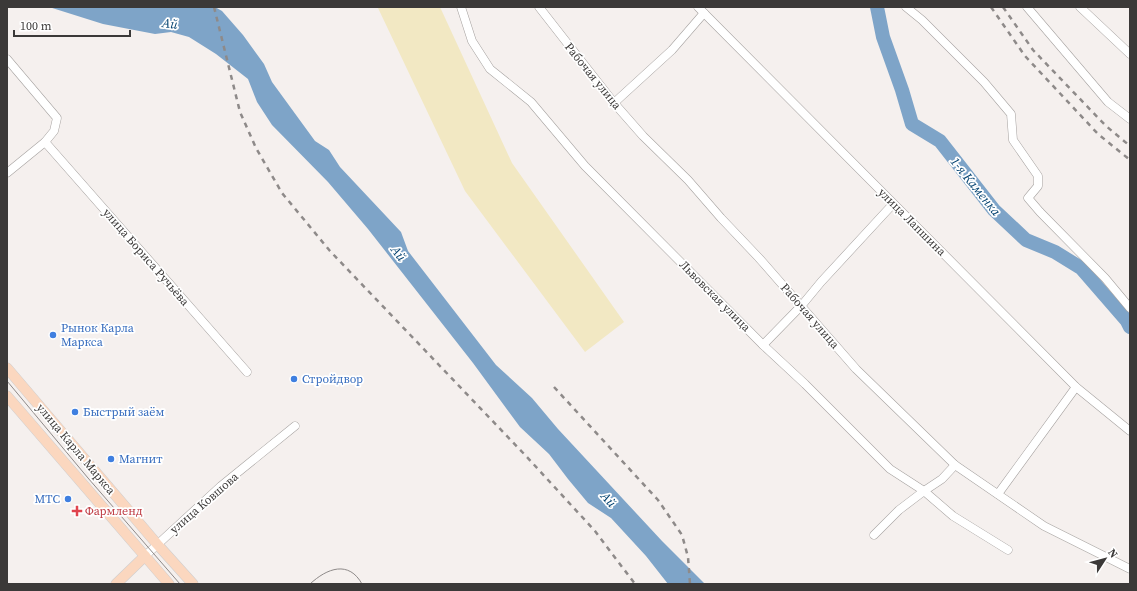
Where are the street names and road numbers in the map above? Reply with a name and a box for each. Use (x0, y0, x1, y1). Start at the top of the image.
street label: Рабочая улица (561, 39, 626, 114)
street label: улица Лапшина (875, 185, 950, 260)
street label: улица Бориса Ручьёва (99, 205, 193, 310)
street label: Львовская улица (676, 257, 755, 336)
street label: Рабочая улица (777, 280, 843, 353)
street label: улица Карла Маркса (33, 400, 120, 499)
street label: улица Ковшова (166, 468, 242, 537)

